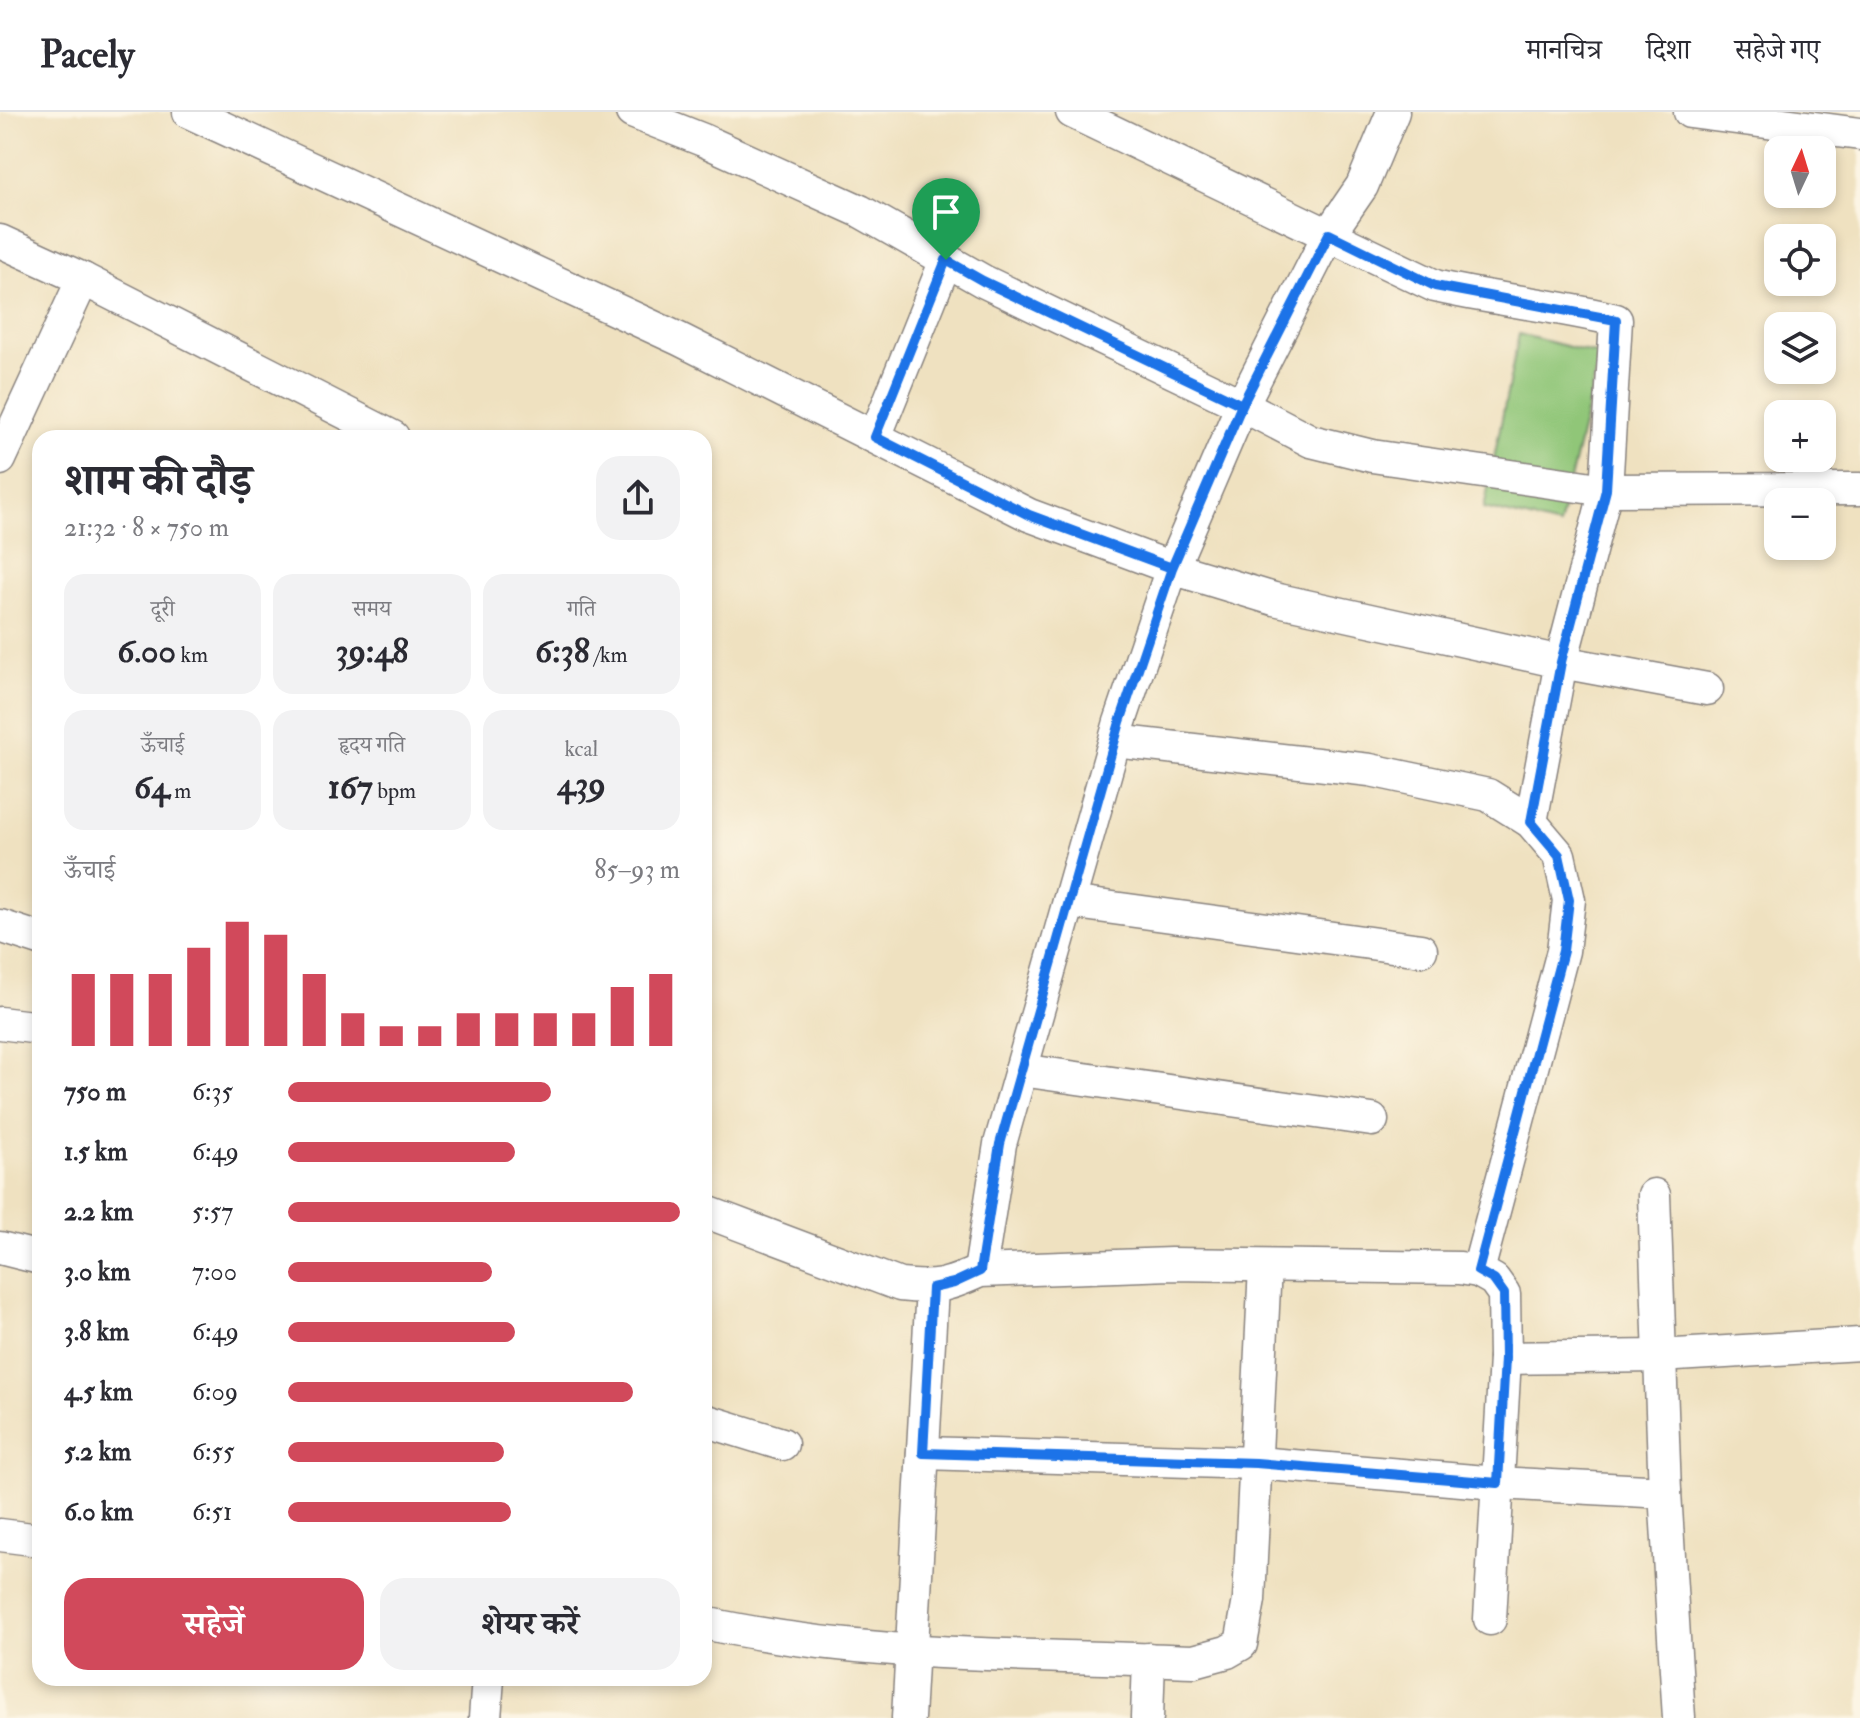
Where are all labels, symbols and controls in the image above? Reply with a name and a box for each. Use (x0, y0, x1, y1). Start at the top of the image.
text: Pacely (40, 31, 134, 79)
text: मानचित्र (1526, 33, 1602, 68)
text: दिशा (1646, 33, 1690, 68)
text: सहेजे गए (1734, 33, 1820, 68)
north arrow (1764, 136, 1836, 208)
map controls (1764, 136, 1836, 560)
pin (912, 178, 980, 260)
icon: arrive (924, 190, 968, 234)
button: locate (1764, 224, 1836, 296)
button: layers (1764, 312, 1836, 384)
button: + (1764, 400, 1836, 472)
text: शाम की दौड़ (64, 454, 252, 509)
button: share (596, 456, 680, 540)
button: − (1764, 488, 1836, 560)
text: 21:32 · 8 × 750 m (64, 512, 229, 544)
text: दूरी (151, 595, 175, 623)
text: समय (353, 595, 391, 623)
text: गति (567, 595, 596, 623)
text: 6.00 (117, 630, 176, 673)
text: 39:48 (335, 630, 409, 673)
text: 6:38 (535, 630, 590, 673)
text: km (176, 641, 208, 669)
text: /km (590, 641, 628, 669)
text: ऊँचाई (141, 731, 184, 759)
text: हृदय गति (339, 731, 405, 759)
text: kcal (564, 735, 598, 763)
text: 439 (557, 763, 606, 806)
text: 64 (134, 766, 170, 809)
text: 167 (328, 766, 373, 809)
text: m (170, 777, 191, 805)
text: bpm (373, 777, 416, 805)
text: ऊँचाई (64, 854, 115, 886)
text: 85–93 m (594, 854, 680, 886)
text: 750 m (64, 1076, 126, 1108)
text: 6:35 (192, 1076, 233, 1108)
text: 1.5 km (64, 1136, 127, 1168)
text: 6:49 (192, 1136, 239, 1168)
text: 2.2 km (64, 1196, 133, 1228)
text: 5:57 (192, 1196, 233, 1228)
text: 3.0 km (64, 1256, 130, 1288)
text: 7:00 (192, 1256, 237, 1288)
text: 3.8 km (64, 1316, 129, 1348)
text: 6:49 (192, 1316, 239, 1348)
text: 4.5 km (64, 1376, 133, 1408)
text: 6:09 (192, 1376, 238, 1408)
text: 5.2 km (64, 1436, 131, 1468)
text: 6:55 (192, 1436, 234, 1468)
text: 6.0 km (64, 1496, 134, 1528)
text: 6:51 (192, 1496, 232, 1528)
button: सहेजें (64, 1578, 364, 1670)
button: शेयर करें (380, 1578, 680, 1670)

